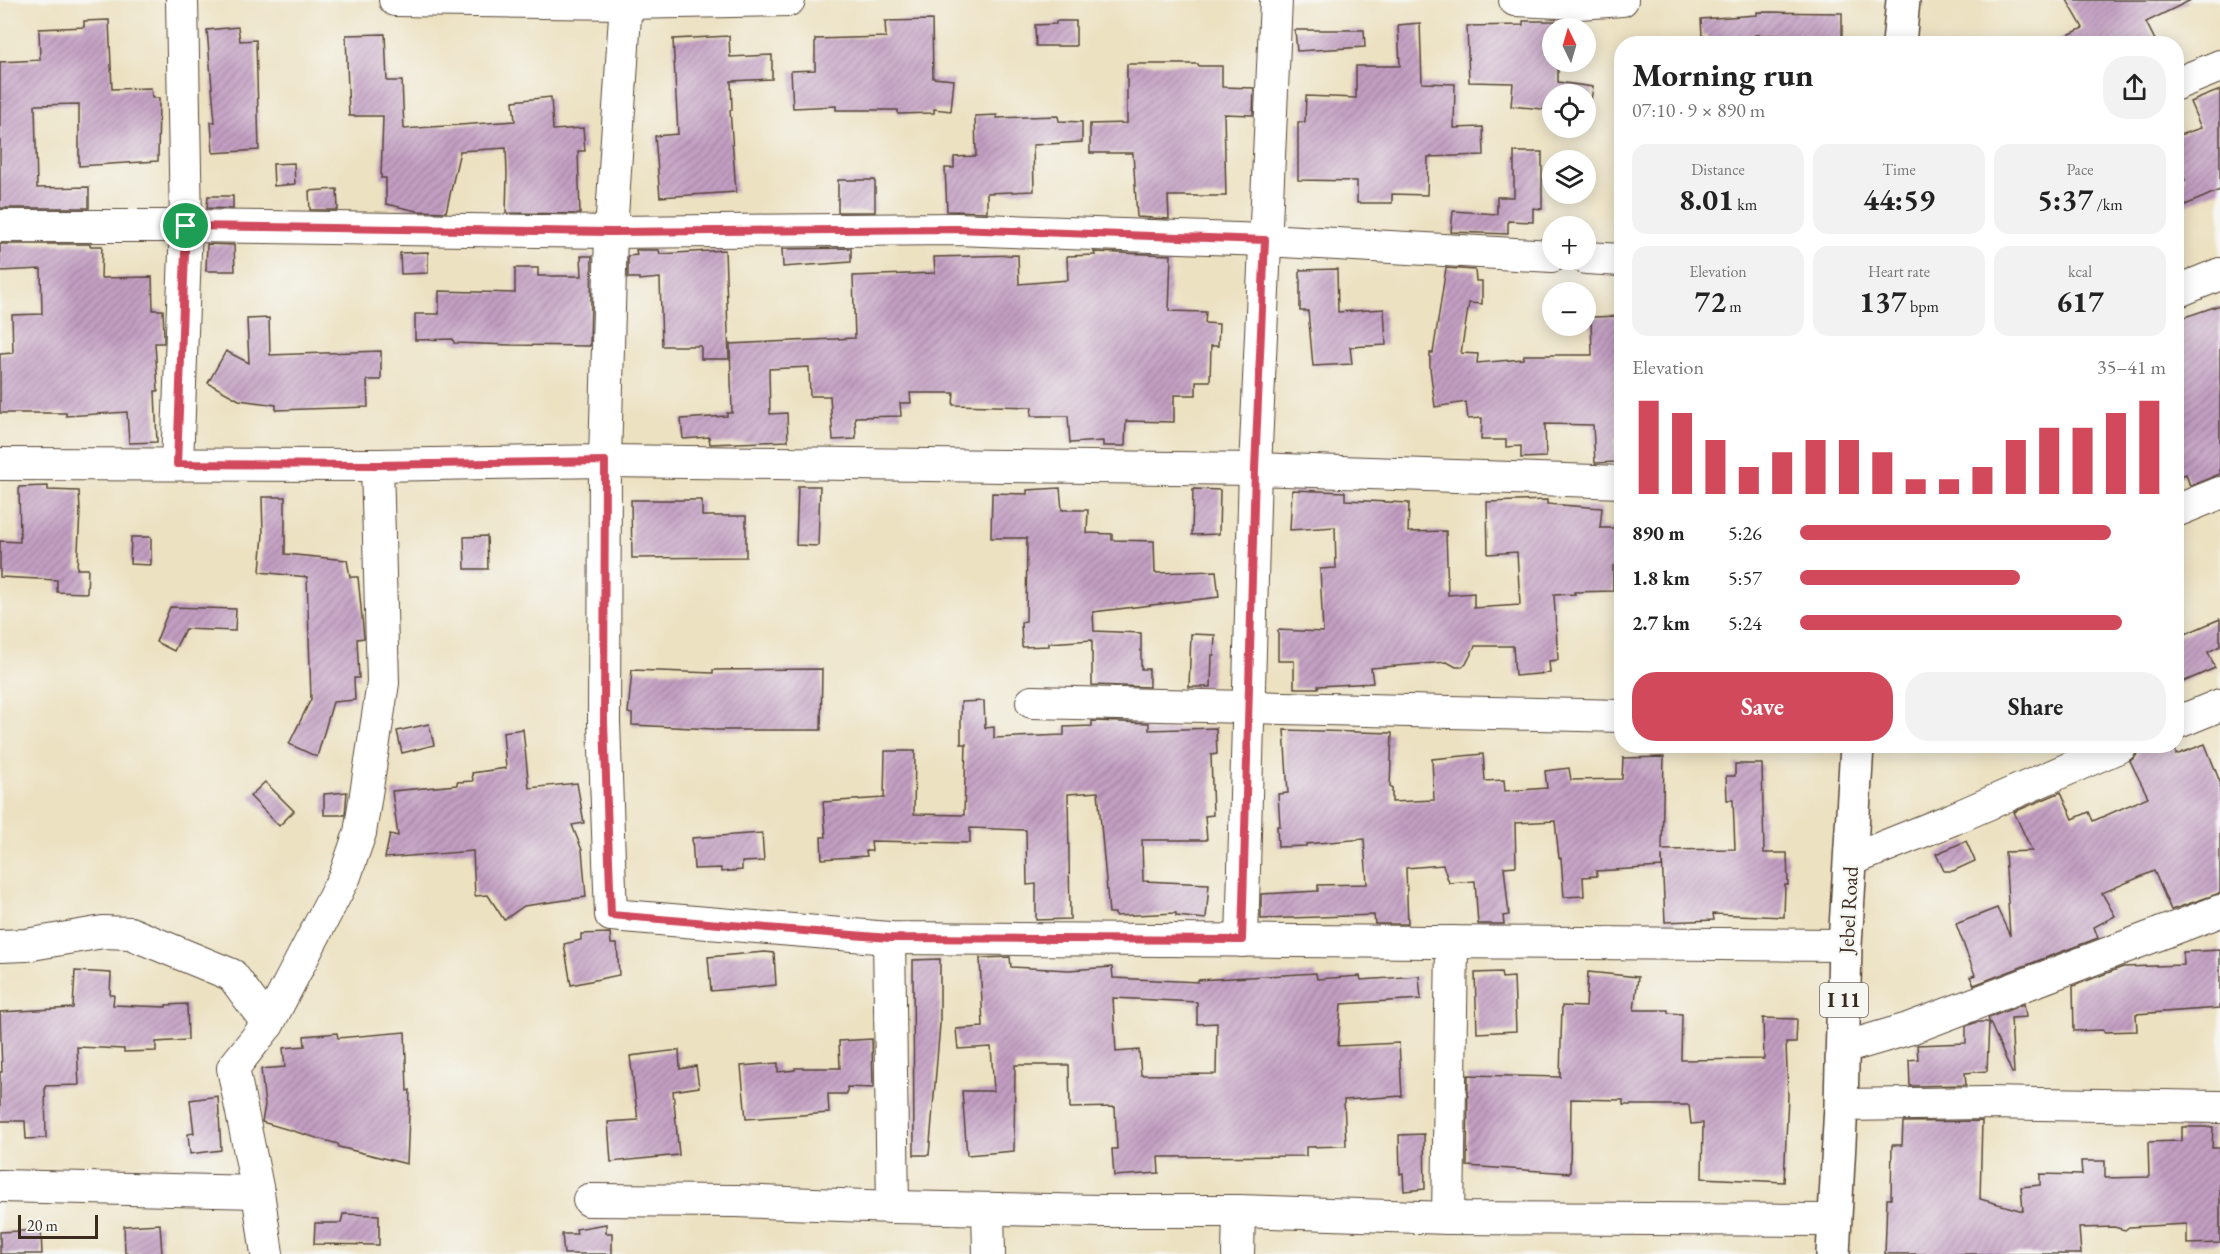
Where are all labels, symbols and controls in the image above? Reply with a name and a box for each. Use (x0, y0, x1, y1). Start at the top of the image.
north arrow (1542, 18, 1596, 72)
map controls (1542, 18, 1596, 336)
text: Morning run (1632, 53, 1814, 96)
button: share (2103, 56, 2166, 119)
button: locate (1542, 84, 1596, 138)
text: 07:10 · 9 × 890 m (1632, 97, 1765, 123)
button: layers (1542, 150, 1596, 204)
text: Distance (1691, 159, 1745, 180)
text: Time (1882, 159, 1916, 180)
text: Pace (2067, 159, 2093, 180)
text: 8.01 (1679, 180, 1734, 219)
text: 44:59 (1863, 180, 1935, 219)
text: 5:37 (2037, 180, 2093, 219)
text: km (1734, 194, 1757, 215)
text: /km (2093, 194, 2123, 215)
pin (160, 200, 211, 251)
icon: arrive (169, 209, 202, 242)
button: + (1542, 216, 1596, 270)
text: Elevation (1689, 261, 1747, 282)
text: Heart rate (1868, 261, 1930, 282)
text: kcal (2068, 261, 2092, 282)
button: − (1542, 282, 1596, 336)
text: 72 (1694, 282, 1726, 321)
text: 137 (1859, 282, 1907, 321)
text: 617 (2056, 282, 2104, 321)
text: m (1726, 296, 1742, 317)
text: bpm (1907, 296, 1939, 317)
text: Elevation (1632, 354, 1704, 380)
text: 35–41 m (2097, 354, 2166, 380)
text: 890 m (1632, 520, 1685, 546)
text: 5:26 (1728, 520, 1762, 546)
text: 1.8 km (1632, 565, 1690, 591)
text: 5:57 (1728, 565, 1762, 591)
text: 2.7 km (1632, 610, 1690, 636)
text: 5:24 (1728, 610, 1762, 636)
button: Save (1632, 672, 1893, 741)
button: Share (1905, 672, 2166, 741)
street label: Jebel Road (1832, 865, 1864, 956)
road number: I 11 (1820, 983, 1868, 1017)
scale bar (18, 1212, 98, 1240)
text: 20 m (27, 1215, 58, 1236)

